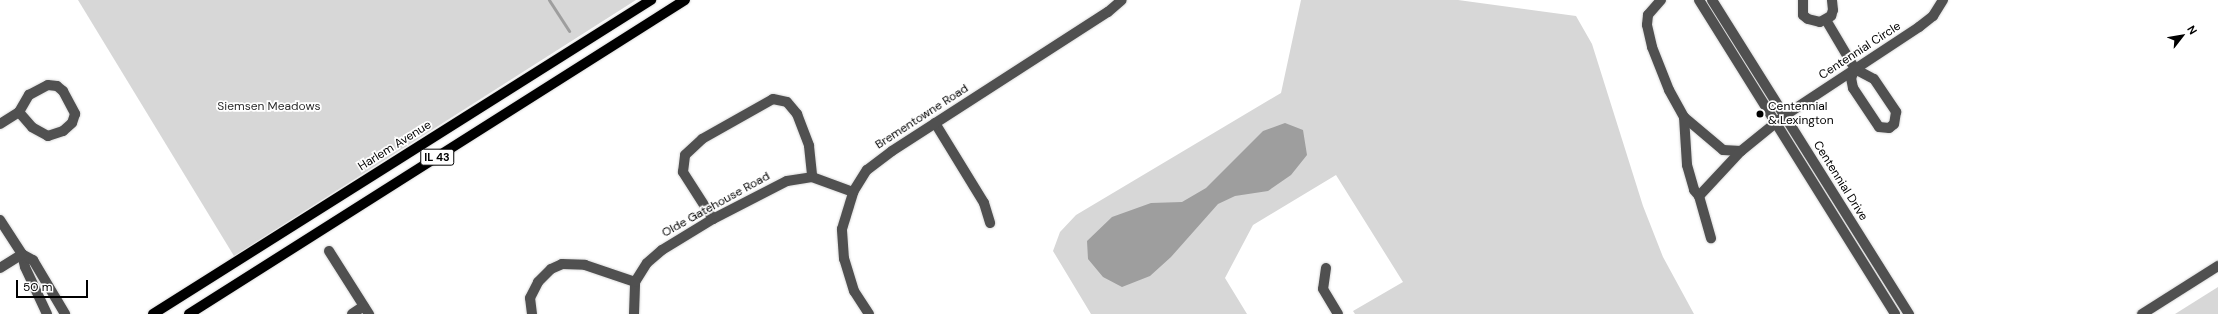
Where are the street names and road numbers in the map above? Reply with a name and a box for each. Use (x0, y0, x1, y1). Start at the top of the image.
street label: Centennial Circle (1816, 19, 1904, 83)
street label: Brementowne Road (873, 82, 971, 152)
street label: Harlem Avenue (356, 118, 434, 174)
street label: Centennial Drive (1810, 139, 1870, 223)
road number: IL 43 (420, 148, 454, 166)
street label: Olde Gatehouse Road (660, 169, 772, 241)

